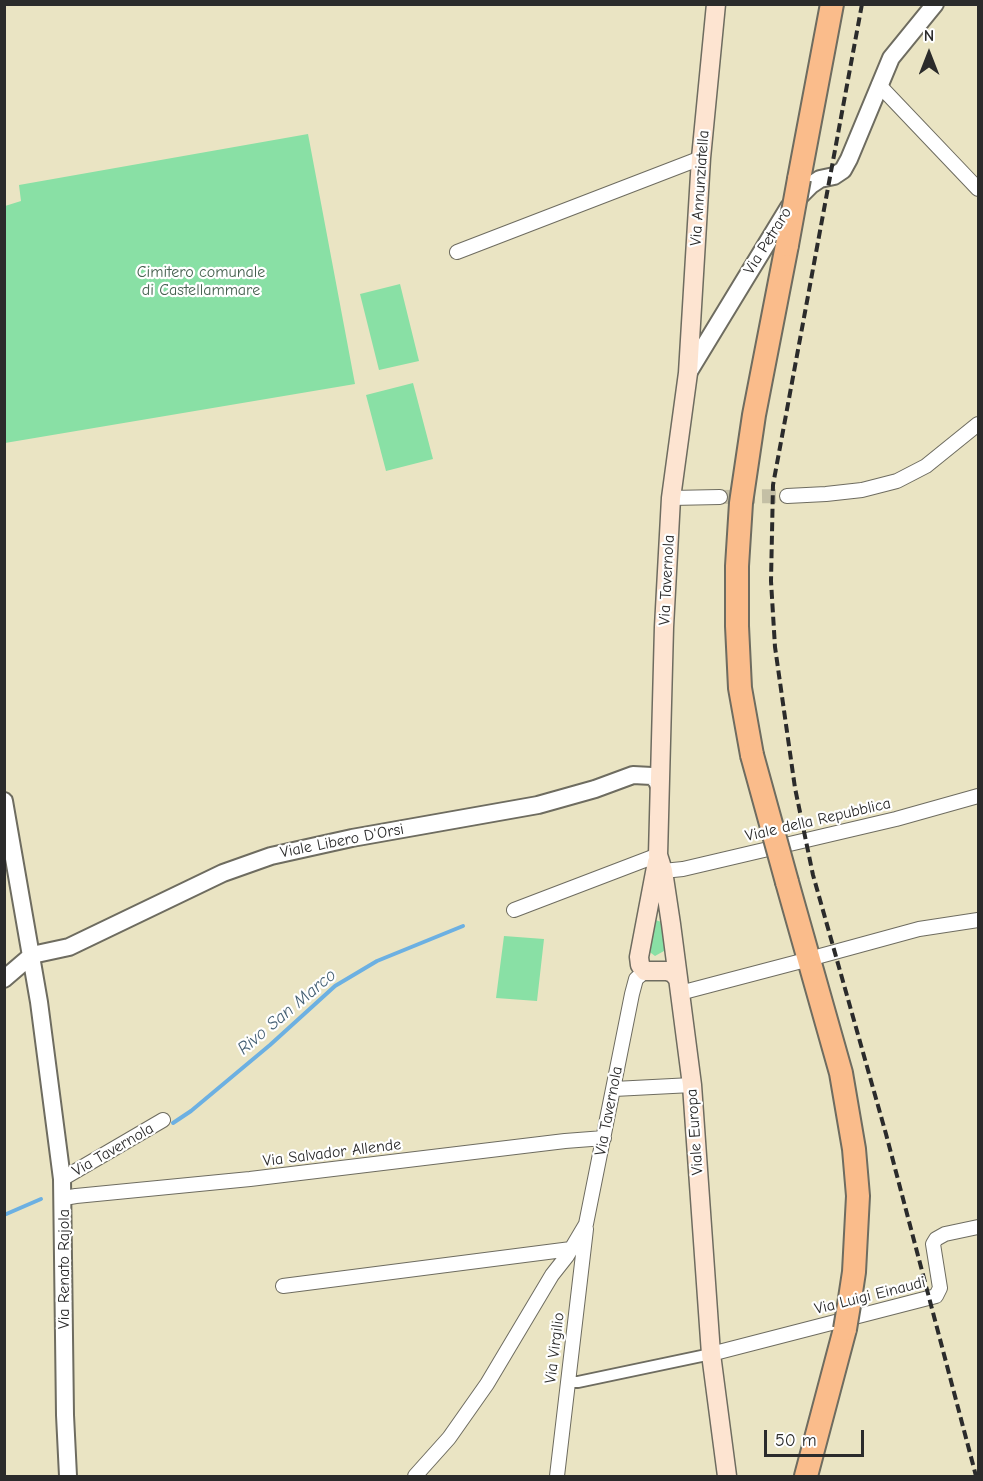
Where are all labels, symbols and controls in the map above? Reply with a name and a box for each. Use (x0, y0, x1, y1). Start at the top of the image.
north arrow (899, 24, 959, 84)
text: N (924, 27, 934, 45)
street label: Via Annunziatella (686, 129, 714, 247)
street label: Via Petraro (740, 204, 796, 278)
park label: Cimitero comunale di Castellammare (137, 262, 265, 300)
street label: Via Tavernola (655, 534, 679, 626)
street label: Viale della Repubblica (743, 794, 893, 846)
street label: Viale Libero D'Orsi (279, 820, 405, 862)
water label: Rivo San Marco (233, 964, 341, 1060)
street label: Via Tavernola (591, 1065, 627, 1157)
street label: Viale Europa (682, 1088, 708, 1176)
street label: Via Tavernola (69, 1119, 157, 1181)
street label: Via Salvador Allende (262, 1135, 402, 1171)
street label: Via Renato Rajola (54, 1209, 74, 1329)
street label: Via Luigi Einaudi (813, 1273, 927, 1319)
street label: Via Virgilio (541, 1311, 569, 1385)
scale bar (767, 1418, 868, 1456)
text: 50 m (775, 1430, 817, 1451)

